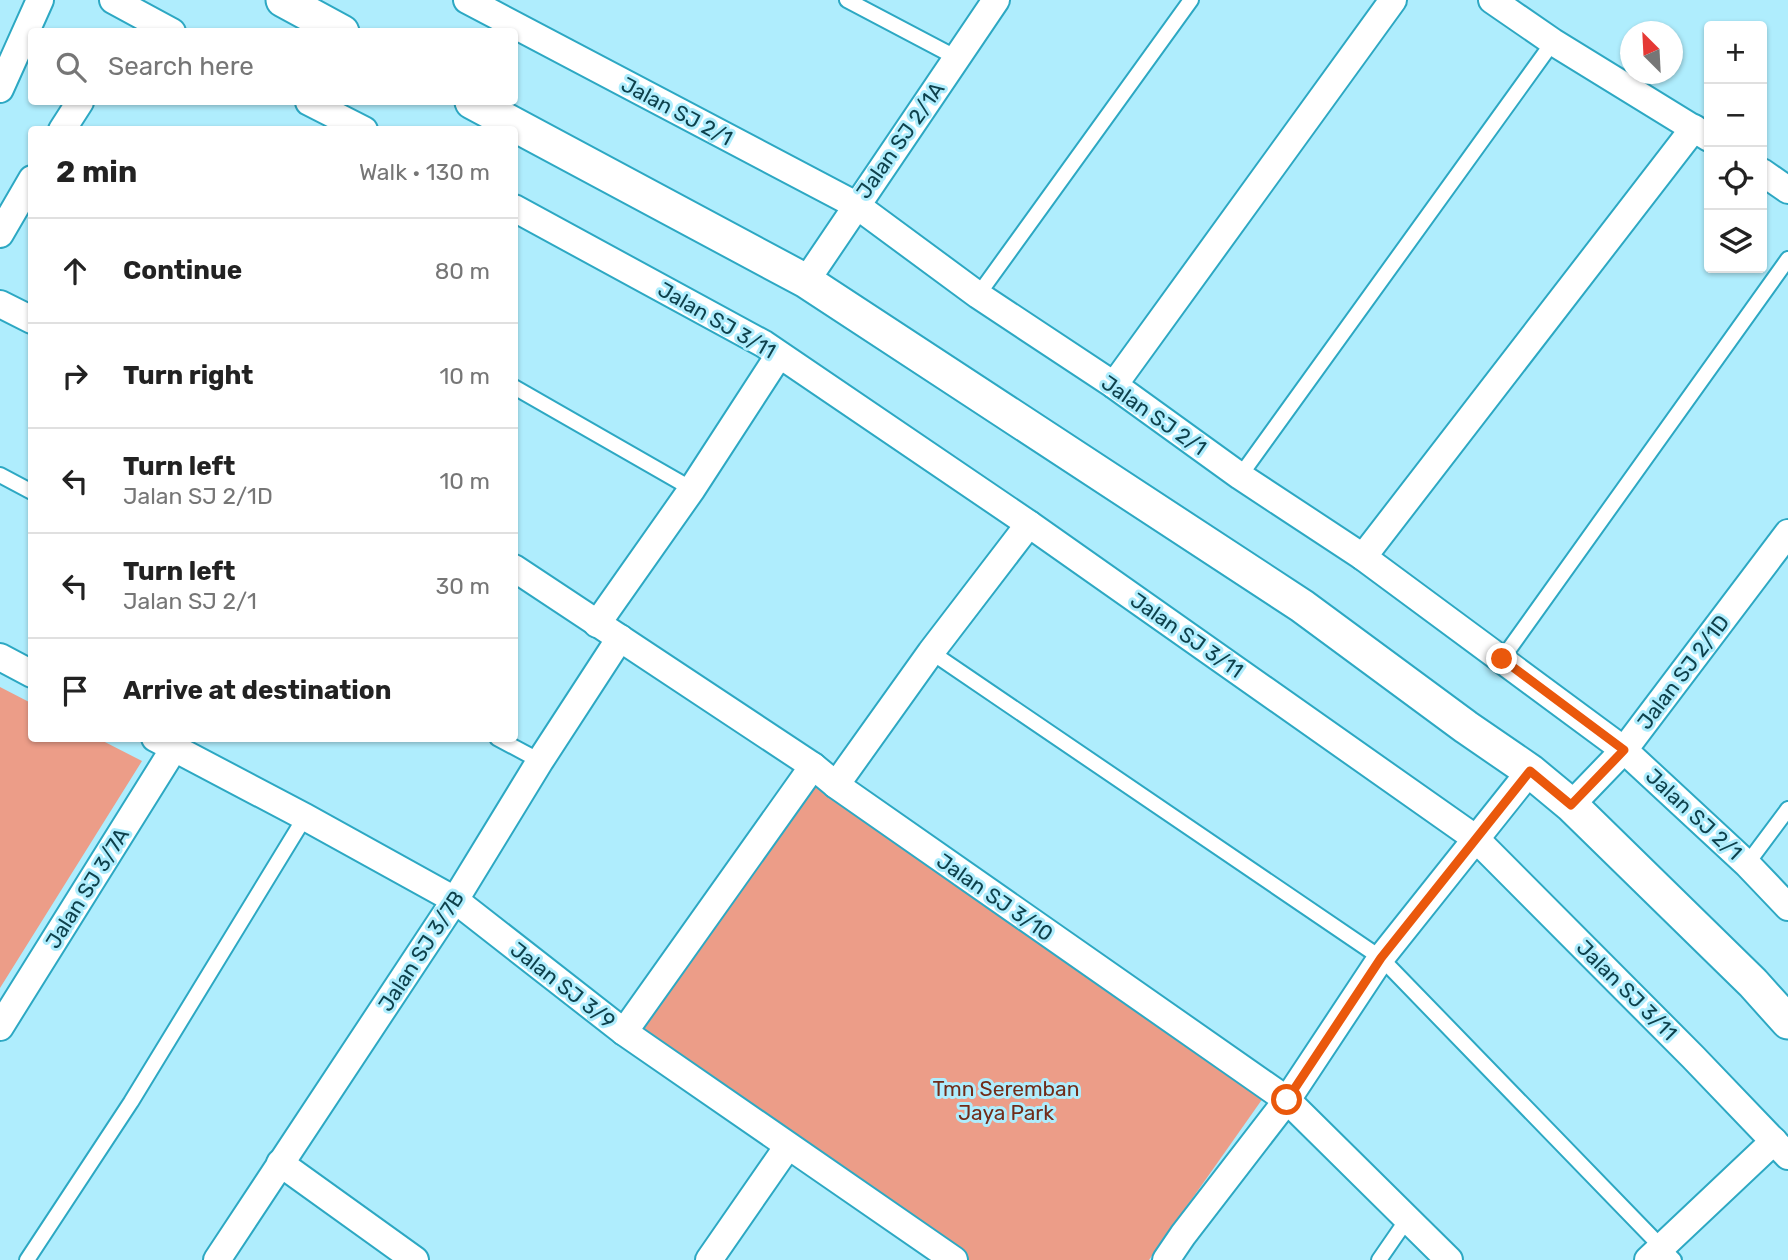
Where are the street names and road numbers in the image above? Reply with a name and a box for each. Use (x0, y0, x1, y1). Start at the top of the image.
street label: Jalan SJ 2/1 (617, 71, 737, 151)
street label: Jalan SJ 2/1A (851, 77, 949, 203)
street label: Jalan SJ 3/11 (654, 276, 780, 364)
street label: Jalan SJ 2/1 (1097, 370, 1211, 460)
street label: Jalan SJ 3/11 (1126, 587, 1248, 683)
street label: Jalan SJ 2/1D (1632, 610, 1734, 734)
street label: Jalan SJ 2/1 (1641, 763, 1747, 865)
street label: Jalan SJ 3/7A (40, 823, 134, 953)
street label: Jalan SJ 3/10 (932, 848, 1058, 946)
street label: Jalan SJ 3/7B (373, 886, 469, 1016)
street label: Jalan SJ 3/11 (1572, 935, 1682, 1045)
street label: Jalan SJ 3/9 (506, 936, 620, 1034)

